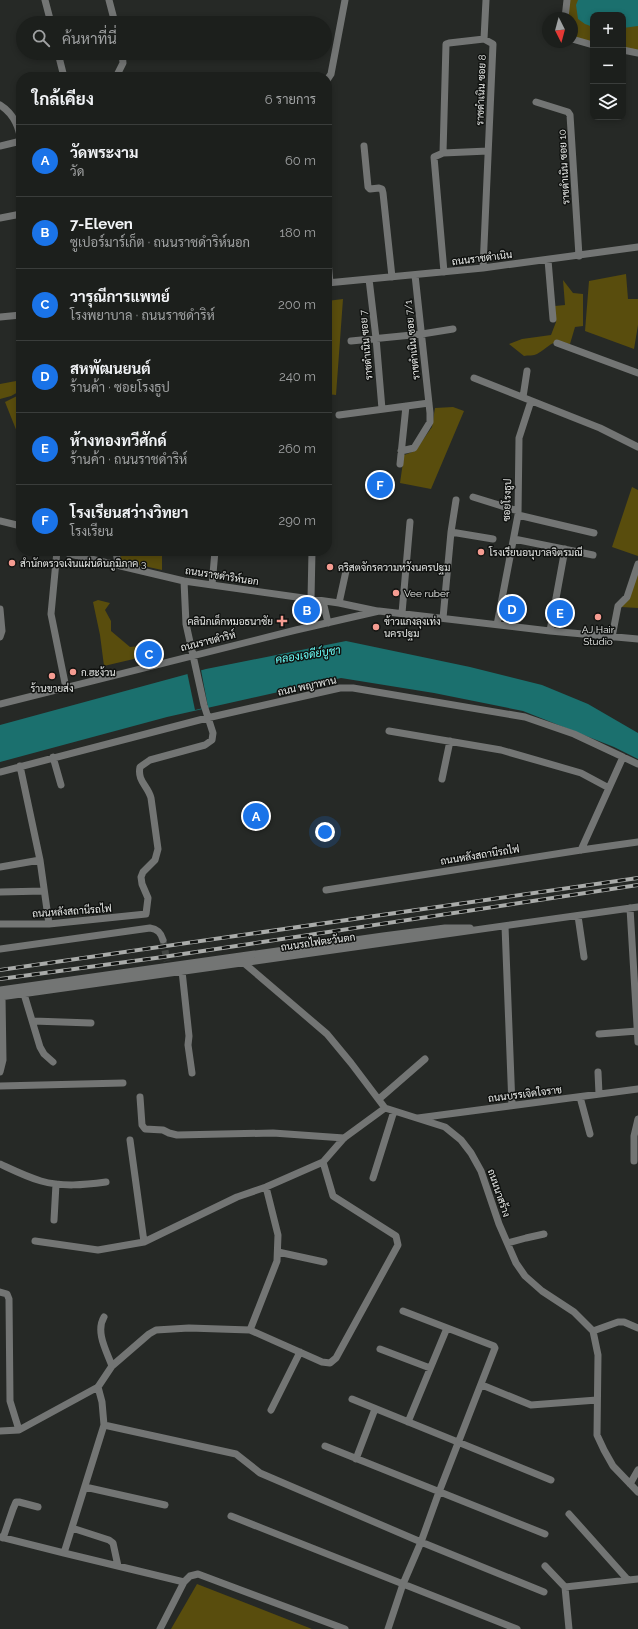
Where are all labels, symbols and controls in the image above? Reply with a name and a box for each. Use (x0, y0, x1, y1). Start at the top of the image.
north arrow (542, 12, 578, 48)
map controls (590, 12, 626, 120)
button: + (590, 12, 626, 48)
search box (16, 16, 332, 60)
icon: search (30, 27, 52, 49)
text: ค้นหาที่นี่ (62, 30, 117, 48)
button: − (590, 48, 626, 84)
street label: ราชดำเนิน ซอย 8 (473, 54, 488, 126)
button: layers (590, 84, 626, 120)
text: ใกล้เคียง (32, 89, 94, 109)
text: 6 รายการ (265, 92, 316, 107)
street label: ราชดำเนิน ซอย 10 (556, 129, 571, 205)
text: วัดพระงาม (70, 144, 138, 162)
text: A (41, 153, 49, 168)
text: 60 m (285, 153, 316, 168)
text: วัด (70, 164, 84, 179)
text: 7-Eleven (70, 215, 133, 233)
text: B (41, 225, 49, 240)
text: 180 m (280, 225, 316, 240)
text: ซูเปอร์มาร์เก็ต · ถนนราชดำริห์นอก (70, 235, 250, 250)
street label: ถนนราชดำเนิน (451, 248, 513, 267)
text: วารุณีการแพทย์ (70, 288, 170, 306)
text: C (41, 297, 49, 312)
text: 200 m (278, 297, 316, 312)
street label: ราชดำเนิน ซอย 7/1 (401, 299, 422, 381)
text: โรงพยาบาล · ถนนราชดำริห์ (70, 308, 215, 323)
street label: ราชดำเนิน ซอย 7 (356, 309, 375, 381)
text: สหพัฒนยนต์ (70, 360, 151, 378)
text: D (40, 369, 50, 384)
text: 240 m (279, 369, 316, 384)
text: ร้านค้า · ซอยโรงธูป (70, 380, 170, 395)
text: ห้างทองทวีศักด์ (70, 432, 167, 450)
text: E (41, 441, 49, 456)
text: 260 m (278, 441, 316, 456)
text: ร้านค้า · ถนนราชดำริห์ (70, 452, 187, 467)
pin: F (367, 470, 393, 500)
street label: ซอยโรงธูป (500, 478, 515, 522)
text: โรงเรียนสว่างวิทยา (70, 504, 188, 522)
text: F (41, 513, 49, 528)
text: 290 m (278, 513, 316, 528)
text: โรงเรียน (70, 524, 113, 539)
place label: โรงเรียนอนุบาลจิตรมณี (488, 546, 582, 560)
marker: โรงเรียนอนุบาลจิตรมณี (476, 547, 486, 557)
place label: สำนักตรวจเงินแผ่นดินภูมิภาค 3 (20, 557, 146, 571)
marker: สำนักตรวจเงินแผ่นดินภูมิภาค 3 (7, 558, 17, 568)
place label: คริสตจักรความหวังนครปฐม (338, 561, 450, 575)
marker: คริสตจักรความหวังนครปฐม (325, 562, 335, 572)
street label: ถนนราชดำริห์นอก (184, 563, 260, 587)
marker: Vee ruber (391, 588, 401, 598)
place label: Vee ruber (404, 588, 450, 599)
pin: D (499, 594, 525, 624)
pin: B (294, 595, 320, 625)
pin: E (547, 598, 573, 628)
marker: AJ Hair Studio (593, 612, 603, 622)
place label: คลินิกเด็กหมอธนาชัย (187, 614, 273, 627)
marker: คลินิกเด็กหมอธนาชัย (276, 615, 288, 627)
place label: ข้าวแกงลุงเท่ง นครปฐม (384, 615, 441, 641)
marker: ข้าวแกงลุงเท่ง นครปฐม (371, 622, 381, 632)
place label: AJ Hair Studio (582, 624, 615, 647)
street label: ถนนราชดำริห์ (179, 627, 237, 653)
pin: C (136, 639, 162, 669)
water label: คลองเจดีย์บูชา (274, 641, 342, 668)
place label: ก.ฮะง้วน (81, 666, 116, 678)
marker: ก.ฮะง้วน (68, 667, 78, 677)
marker: ร้านขายส่ง (47, 671, 57, 681)
street label: ถนน พญาพาน (277, 674, 338, 699)
place label: ร้านขายส่ง (31, 682, 73, 694)
pin: A (243, 801, 269, 831)
your location (315, 822, 335, 842)
street label: ถนนหลังสถานีรถไฟ (440, 842, 520, 867)
street label: ถนนหลังสถานีรถไฟ (32, 902, 112, 919)
street label: ถนนรถไฟตะวันตก (280, 930, 356, 953)
street label: ถนนบรรเจิดใจราช (487, 1083, 563, 1104)
street label: ถนนนาสร้าง (486, 1167, 513, 1218)

